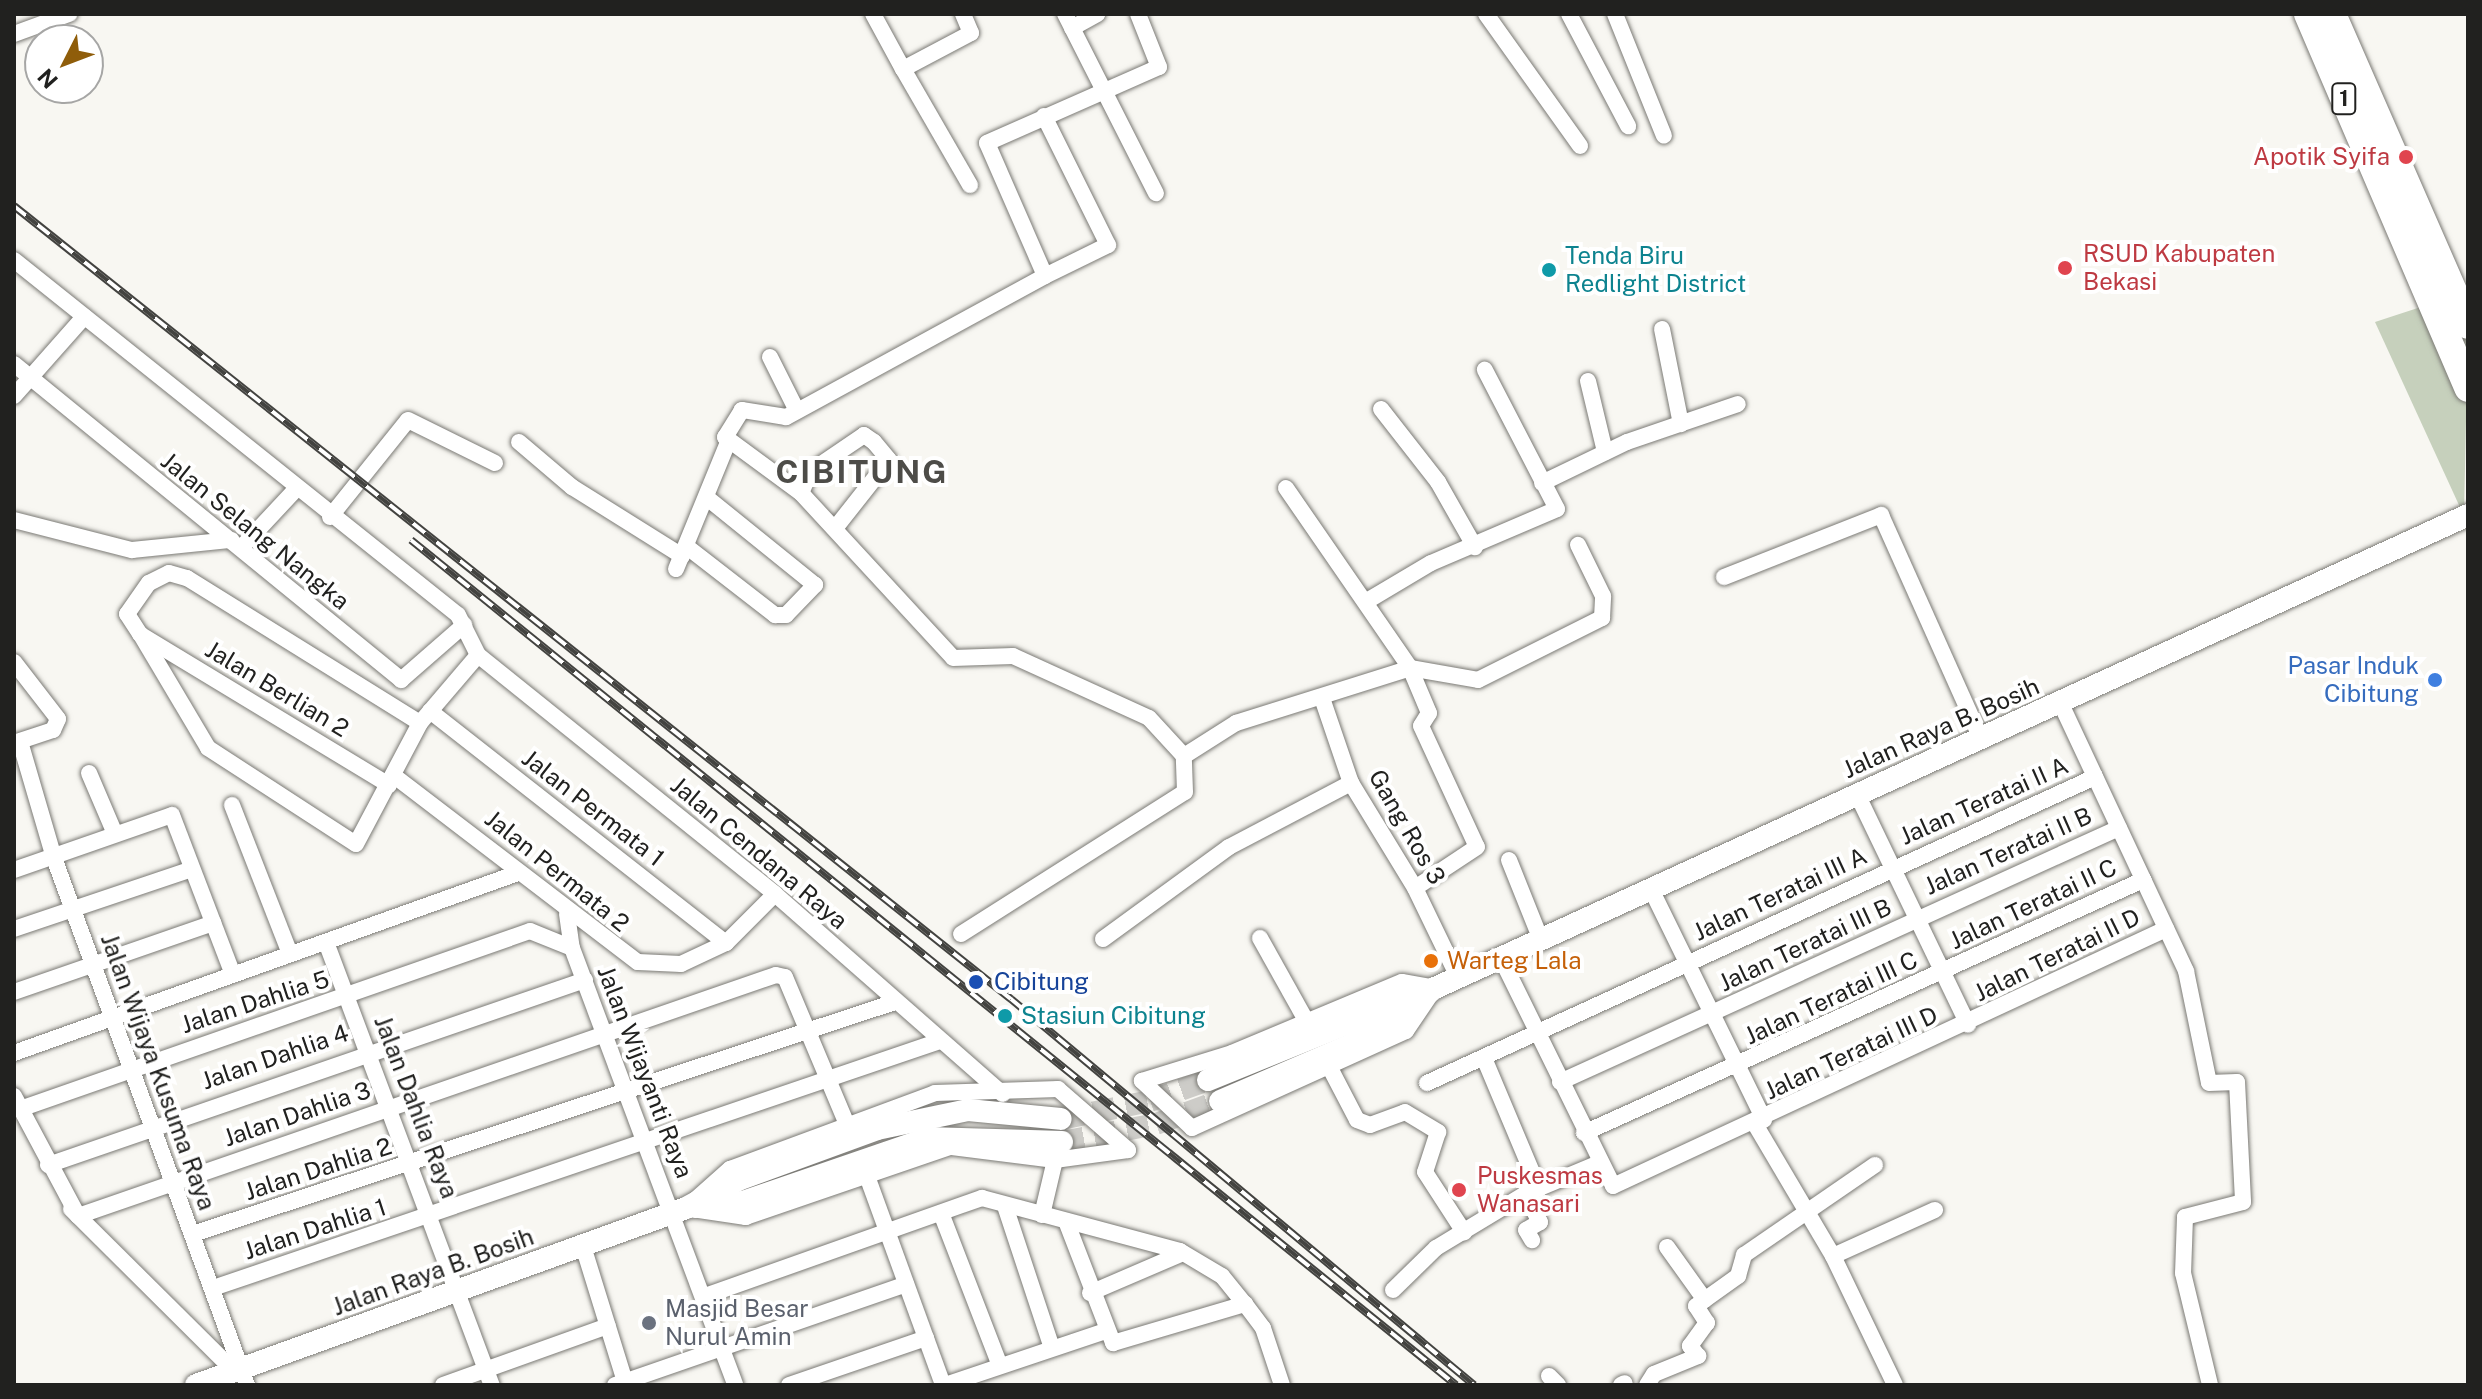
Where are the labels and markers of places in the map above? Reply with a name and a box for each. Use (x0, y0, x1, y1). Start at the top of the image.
place label: Apotik Syifa (2253, 143, 2390, 171)
marker: Apotik Syifa (2397, 148, 2415, 166)
place label: RSUD Kabupaten Bekasi (2083, 240, 2275, 296)
place label: Tenda Biru Redlight District (1565, 242, 1746, 298)
marker: RSUD Kabupaten Bekasi (2054, 257, 2076, 279)
marker: Tenda Biru Redlight District (1540, 261, 1558, 279)
place label: Pasar Induk Cibitung (2288, 652, 2419, 708)
marker: Pasar Induk Cibitung (2426, 671, 2444, 689)
place label: Warteg Lala (1447, 947, 1582, 975)
marker: Warteg Lala (1422, 952, 1440, 970)
place label: Cibitung (994, 968, 1089, 996)
marker: Cibitung (965, 971, 987, 993)
place label: Stasiun Cibitung (1021, 1002, 1206, 1030)
marker: Stasiun Cibitung (996, 1007, 1014, 1025)
place label: Puskesmas Wanasari (1477, 1162, 1603, 1218)
marker: Puskesmas Wanasari (1448, 1179, 1470, 1201)
place label: Masjid Besar Nurul Amin (665, 1295, 809, 1351)
marker: Masjid Besar Nurul Amin (640, 1314, 658, 1332)

